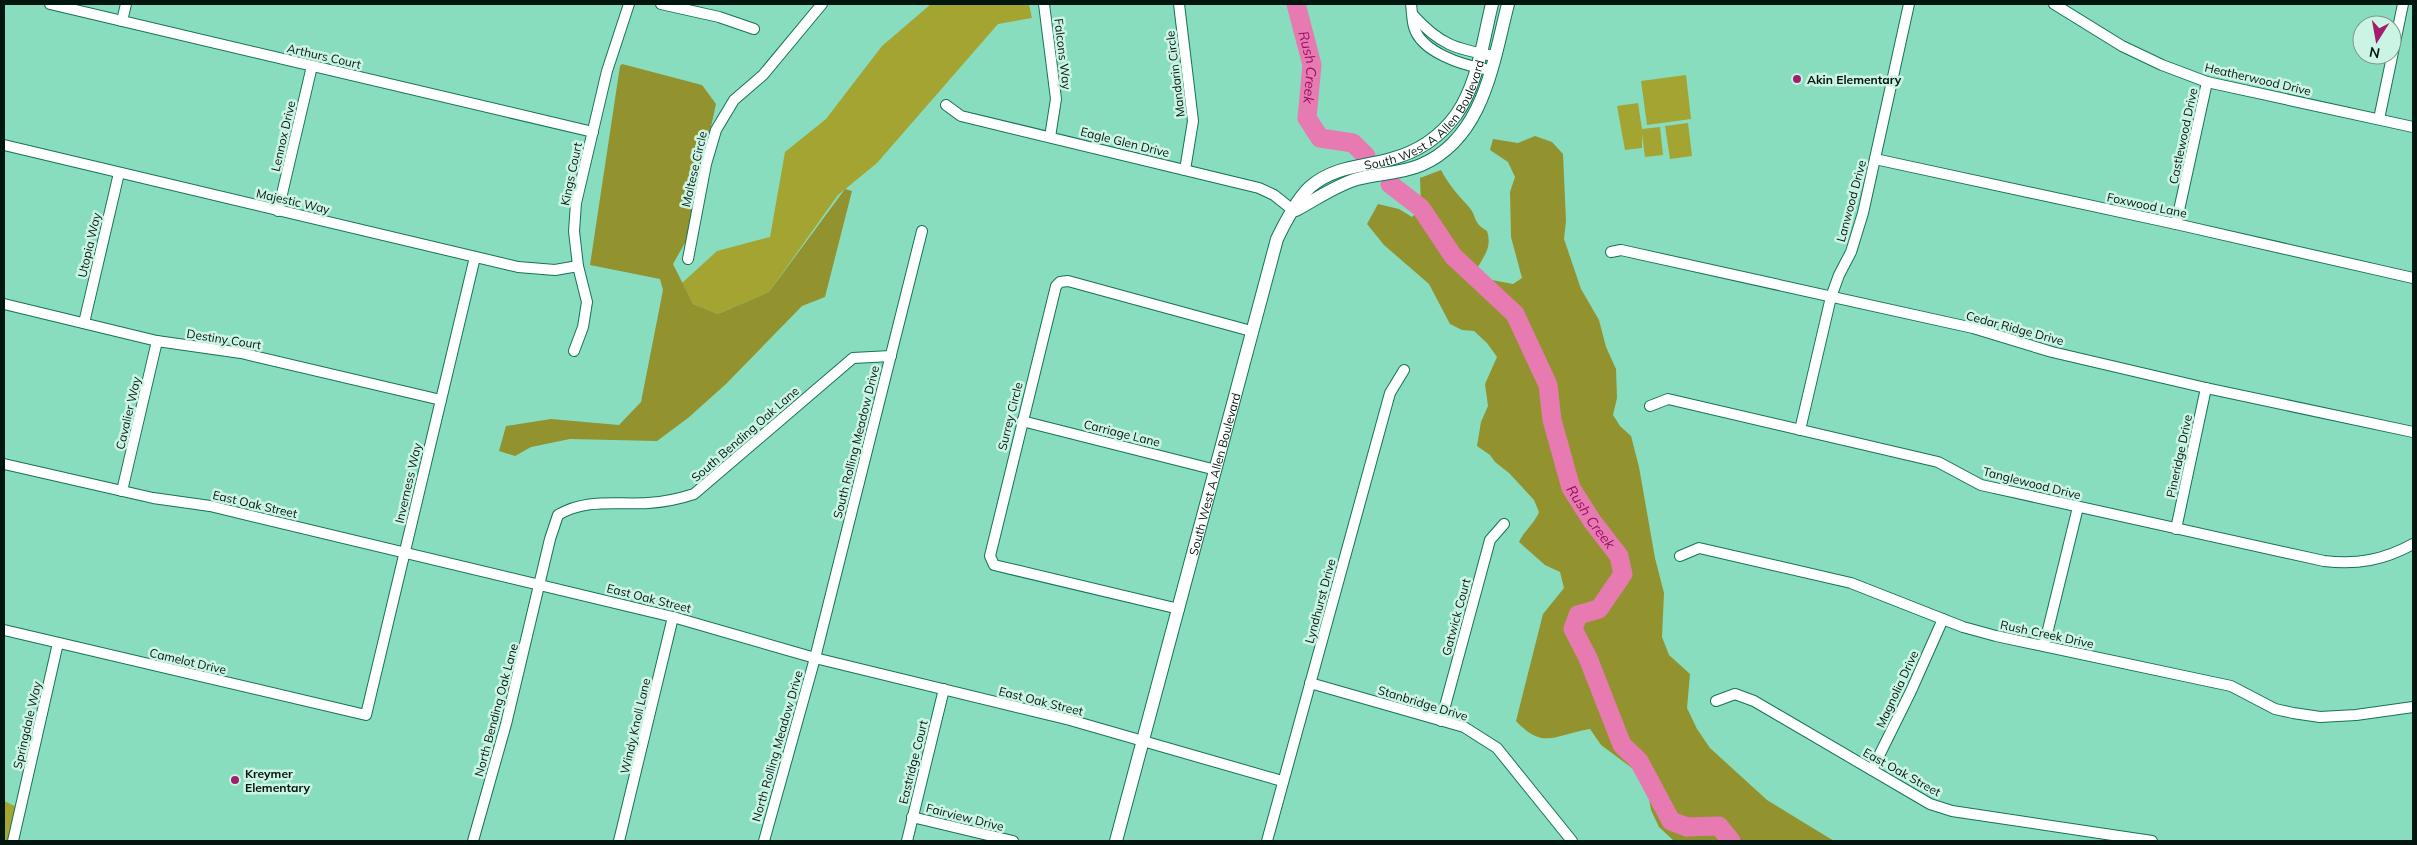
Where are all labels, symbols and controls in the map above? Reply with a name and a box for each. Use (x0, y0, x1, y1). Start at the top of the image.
north arrow (2352, 15, 2402, 65)
street label: Falcons Way (1051, 18, 1075, 91)
water label: Rush Creek (1294, 29, 1321, 105)
street label: Mandarin Circle (1162, 30, 1188, 118)
street label: Arthurs Court (286, 40, 362, 72)
text: N (2368, 43, 2381, 63)
street label: South West A Allen Boulevard (1363, 58, 1487, 172)
street label: Heatherwood Drive (2203, 59, 2313, 99)
place label: Akin Elementary (1807, 72, 1902, 87)
marker: Akin Elementary (1791, 73, 1803, 85)
street label: Castlewood Drive (2165, 87, 2201, 185)
street label: Lennox Drive (268, 99, 298, 173)
street label: Eagle Glen Drive (1079, 124, 1171, 160)
street label: Maltese Circle (678, 130, 710, 208)
street label: Kings Court (557, 141, 585, 207)
street label: Lanwood Drive (1833, 158, 1869, 244)
street label: Majestic Way (255, 185, 332, 217)
street label: Foxwood Lane (2106, 189, 2188, 221)
street label: Utopia Way (74, 210, 104, 279)
street label: Cedar Ridge Drive (1965, 308, 2065, 348)
street label: Destiny Court (186, 326, 262, 352)
street label: South Rolling Meadow Drive (830, 364, 882, 520)
street label: Cavalier Way (112, 374, 144, 451)
street label: Surrey Circle (994, 380, 1026, 452)
street label: South Bending Oak Lane (688, 383, 802, 485)
street label: South West A Allen Boulevard (1185, 391, 1243, 557)
street label: Pineridge Drive (2163, 413, 2195, 499)
street label: Carriage Lane (1082, 416, 1162, 450)
street label: Inverness Way (391, 441, 425, 525)
street label: Tanglewood Drive (1981, 464, 2083, 502)
water label: Rush Creek (1562, 482, 1620, 553)
street label: East Oak Street (211, 487, 299, 521)
street label: Lyndhurst Drive (1301, 557, 1339, 645)
street label: Gatwick Court (1439, 577, 1473, 657)
street label: East Oak Street (605, 580, 693, 616)
street label: Rush Creek Drive (1999, 617, 2095, 651)
street label: North Bending Oak Lane (471, 642, 521, 778)
street label: Camelot Drive (148, 645, 228, 677)
street label: Magnolia Drive (1873, 648, 1921, 730)
street label: North Rolling Meadow Drive (748, 669, 806, 823)
street label: Windy Knoll Lane (617, 677, 653, 775)
street label: Springdale Way (10, 679, 44, 770)
street label: Stanbridge Drive (1376, 682, 1470, 724)
street label: East Oak Street (997, 683, 1085, 719)
street label: Eastridge Court (895, 718, 931, 806)
street label: East Oak Street (1861, 745, 1943, 799)
place label: Kreymer Elementary (245, 766, 311, 795)
marker: Kreymer Elementary (229, 774, 241, 786)
street label: Fairview Drive (925, 800, 1005, 834)

